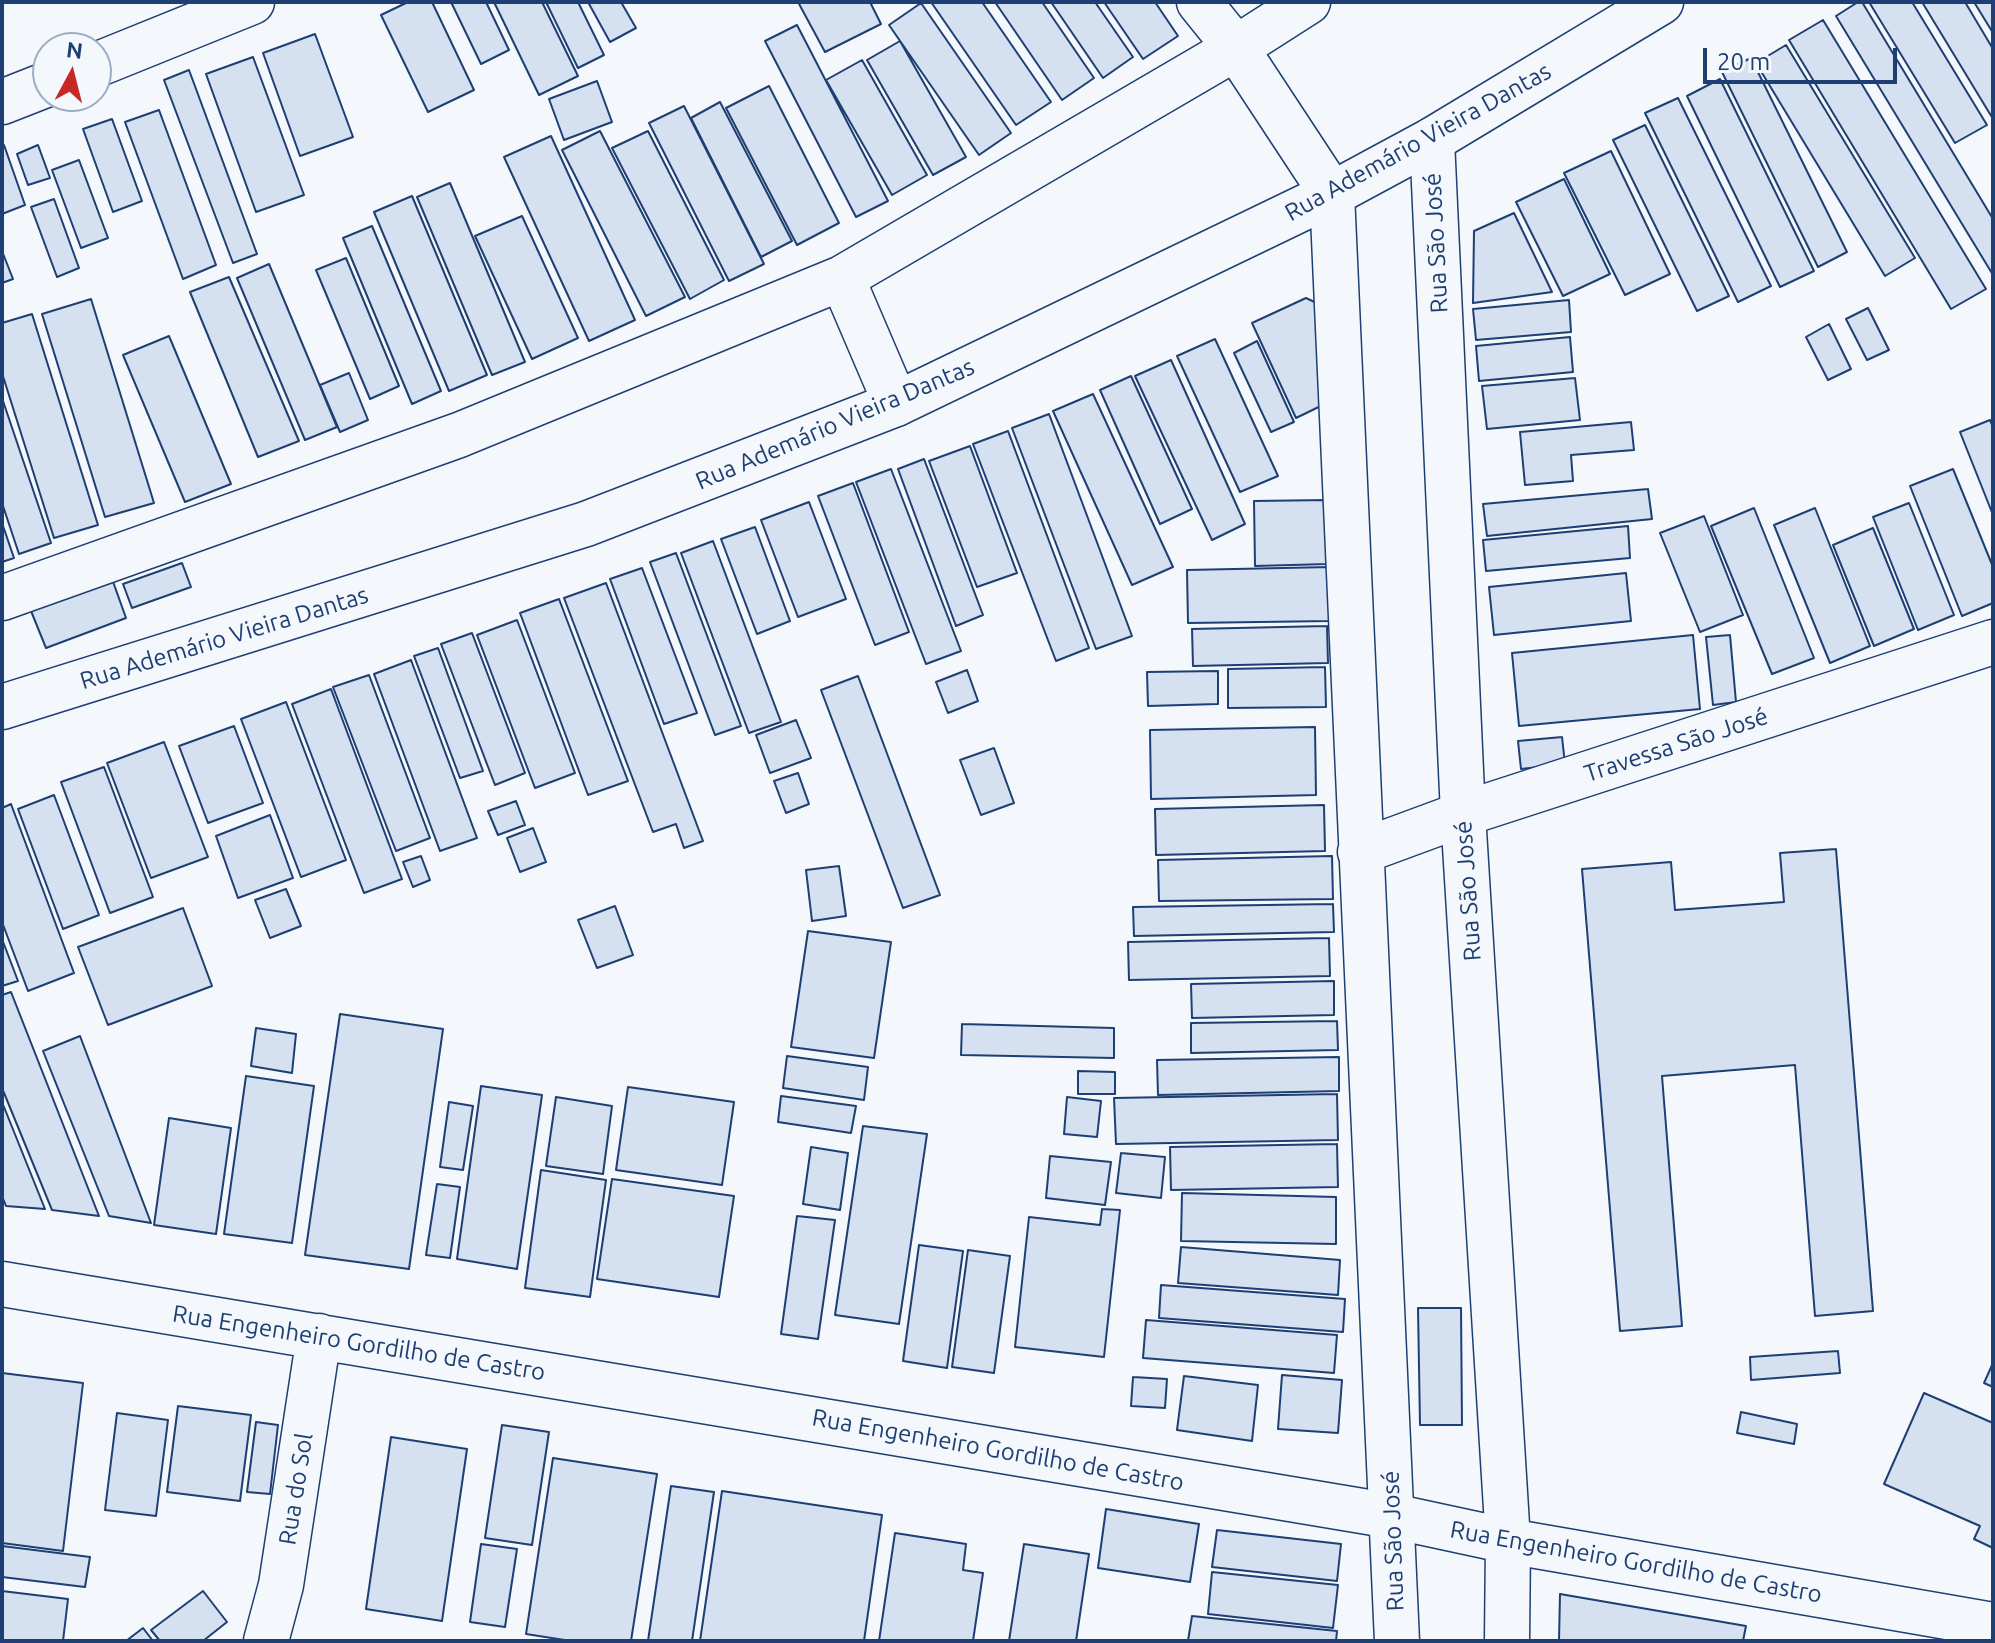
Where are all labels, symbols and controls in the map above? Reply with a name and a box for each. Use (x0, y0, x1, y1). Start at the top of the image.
north arrow (32, 32, 112, 112)
scale bar (1707, 32, 1901, 82)
text: N (65, 36, 84, 63)
text: 20 m (1717, 48, 1770, 75)
street label: Rua Ademário Vieira Dantas (1280, 57, 1556, 227)
street label: Rua São José (1418, 172, 1454, 314)
street label: Rua Ademário Vieira Dantas (691, 352, 979, 496)
street label: Rua Ademário Vieira Dantas (76, 580, 372, 696)
street label: Travessa São José (1580, 702, 1772, 788)
street label: Rua São José (1449, 820, 1487, 962)
street label: Rua Engenheiro Gordilho de Castro (171, 1299, 547, 1387)
street label: Rua Engenheiro Gordilho de Castro (810, 1403, 1186, 1497)
street label: Rua do Sol (273, 1431, 319, 1547)
street label: Rua São José (1376, 1470, 1410, 1612)
street label: Rua Engenheiro Gordilho de Castro (1448, 1515, 1824, 1609)

